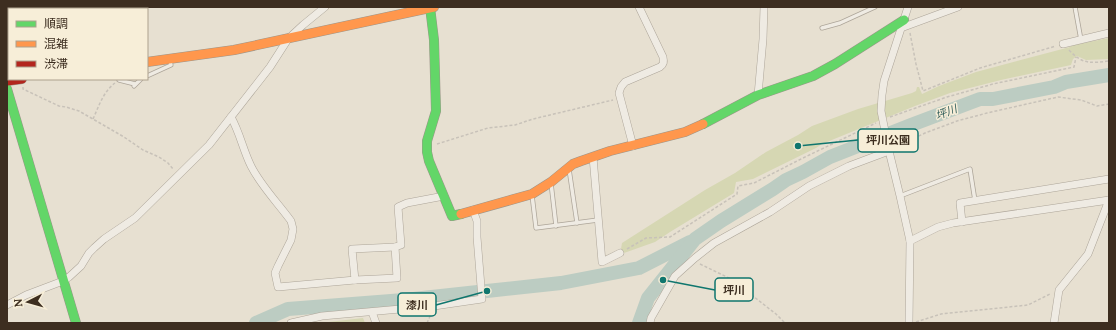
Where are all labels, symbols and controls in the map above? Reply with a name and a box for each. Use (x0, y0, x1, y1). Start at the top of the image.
legend (8, 8, 148, 80)
text: 順調 (44, 16, 68, 31)
text: 混雑 (44, 36, 68, 51)
text: 渋滞 (44, 56, 68, 71)
water label: 坪川 (933, 101, 960, 122)
callout: 坪川公園 (858, 129, 918, 152)
text: 坪川公園 (866, 133, 910, 147)
callout: 坪川 (715, 278, 753, 301)
north arrow (8, 282, 48, 322)
text: 坪川 (723, 283, 745, 297)
callout: 漆川 (398, 293, 436, 316)
text: N (11, 298, 25, 308)
text: 漆川 (406, 298, 428, 312)

